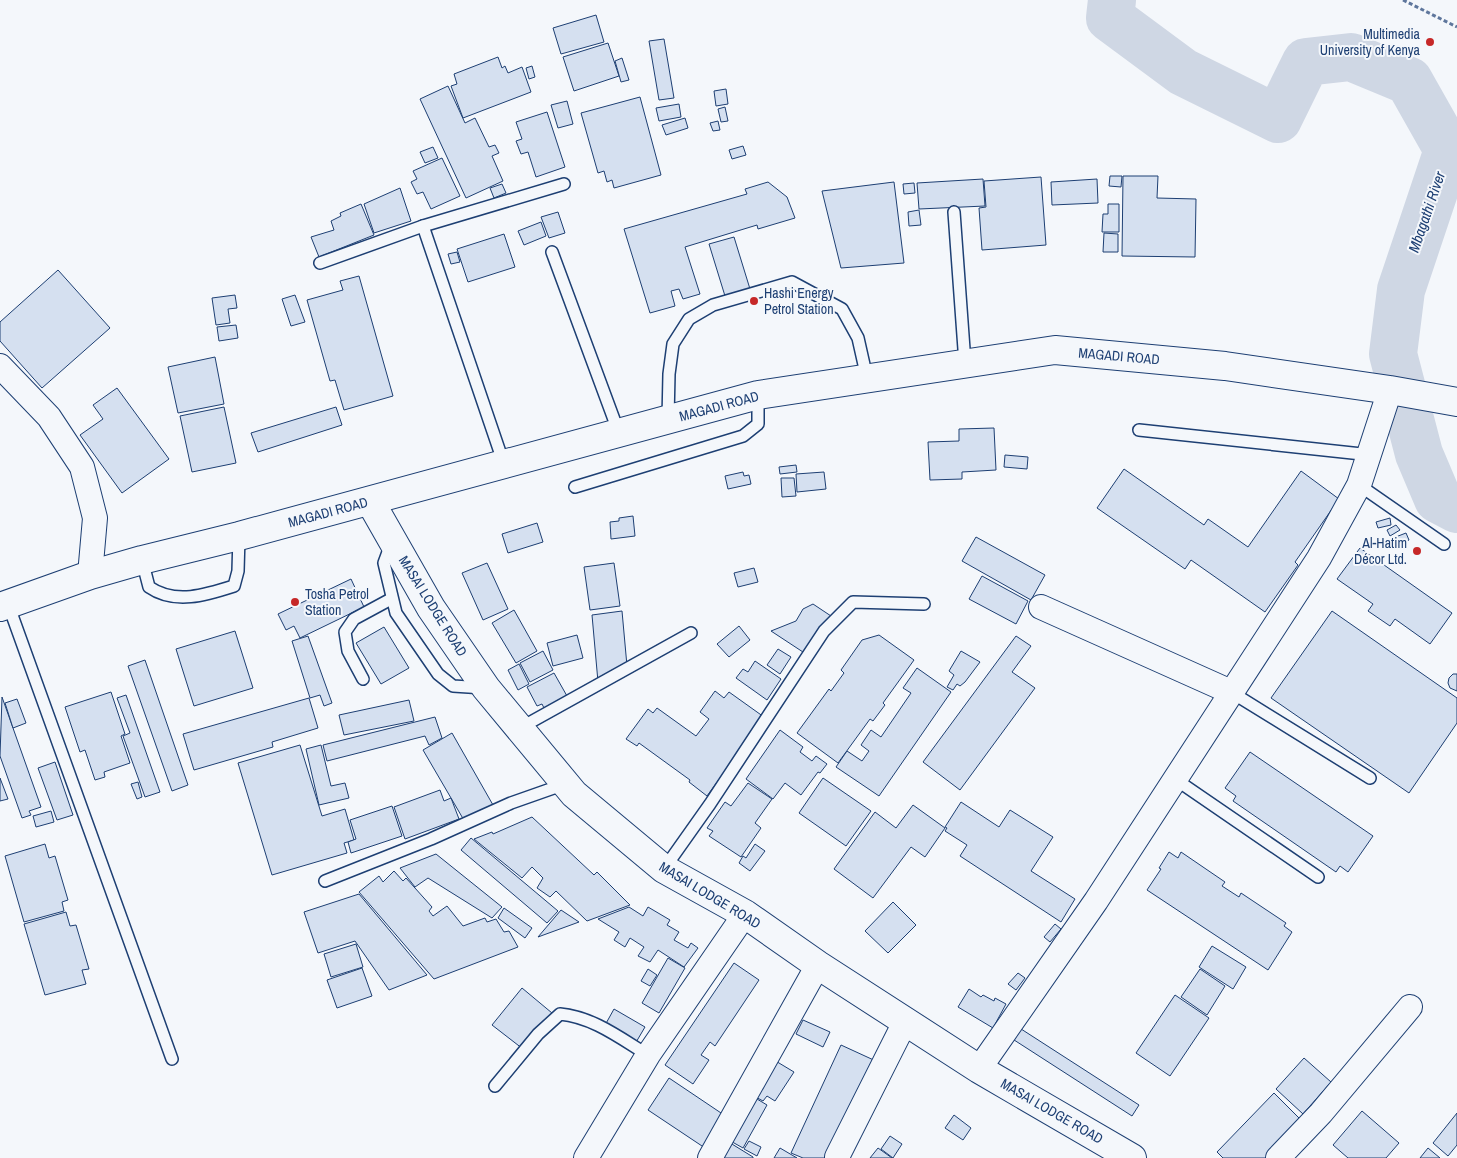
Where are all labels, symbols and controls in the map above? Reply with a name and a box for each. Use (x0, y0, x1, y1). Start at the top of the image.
place label: Multimedia University of Kenya (1320, 25, 1421, 59)
marker: Multimedia University of Kenya (1424, 36, 1436, 48)
water label: Mbagathi River (1403, 168, 1450, 255)
place label: Hashi Energy Petrol Station (764, 284, 834, 318)
marker: Hashi Energy Petrol Station (748, 295, 760, 307)
street label: MAGADI ROAD (1078, 343, 1160, 369)
street label: MAGADI ROAD (677, 387, 761, 425)
street label: MAGADI ROAD (286, 493, 370, 531)
place label: Al-Hatim Décor Ltd. (1354, 534, 1407, 568)
marker: Al-Hatim Décor Ltd. (1411, 545, 1423, 557)
street label: MASAI LODGE ROAD (395, 552, 471, 660)
place label: Tosha Petrol Station (305, 585, 369, 619)
marker: Tosha Petrol Station (289, 596, 301, 608)
street label: MASAI LODGE ROAD (656, 858, 764, 932)
street label: MASAI LODGE ROAD (997, 1074, 1107, 1148)

